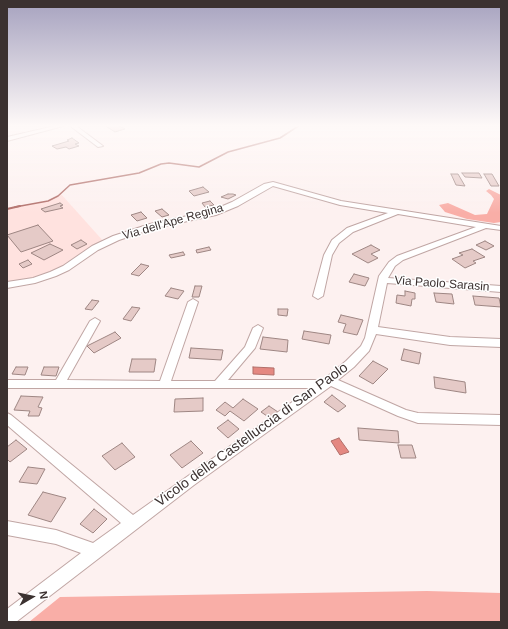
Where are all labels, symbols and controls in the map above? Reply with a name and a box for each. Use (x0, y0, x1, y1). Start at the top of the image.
street label: Via dell'Ape Regina (121, 201, 225, 243)
street label: Via Paolo Sarasin (394, 273, 490, 295)
street label: Vicolo della Castelluccia di San Paolo (152, 359, 352, 511)
north arrow (12, 577, 52, 617)
text: N (37, 590, 50, 600)

